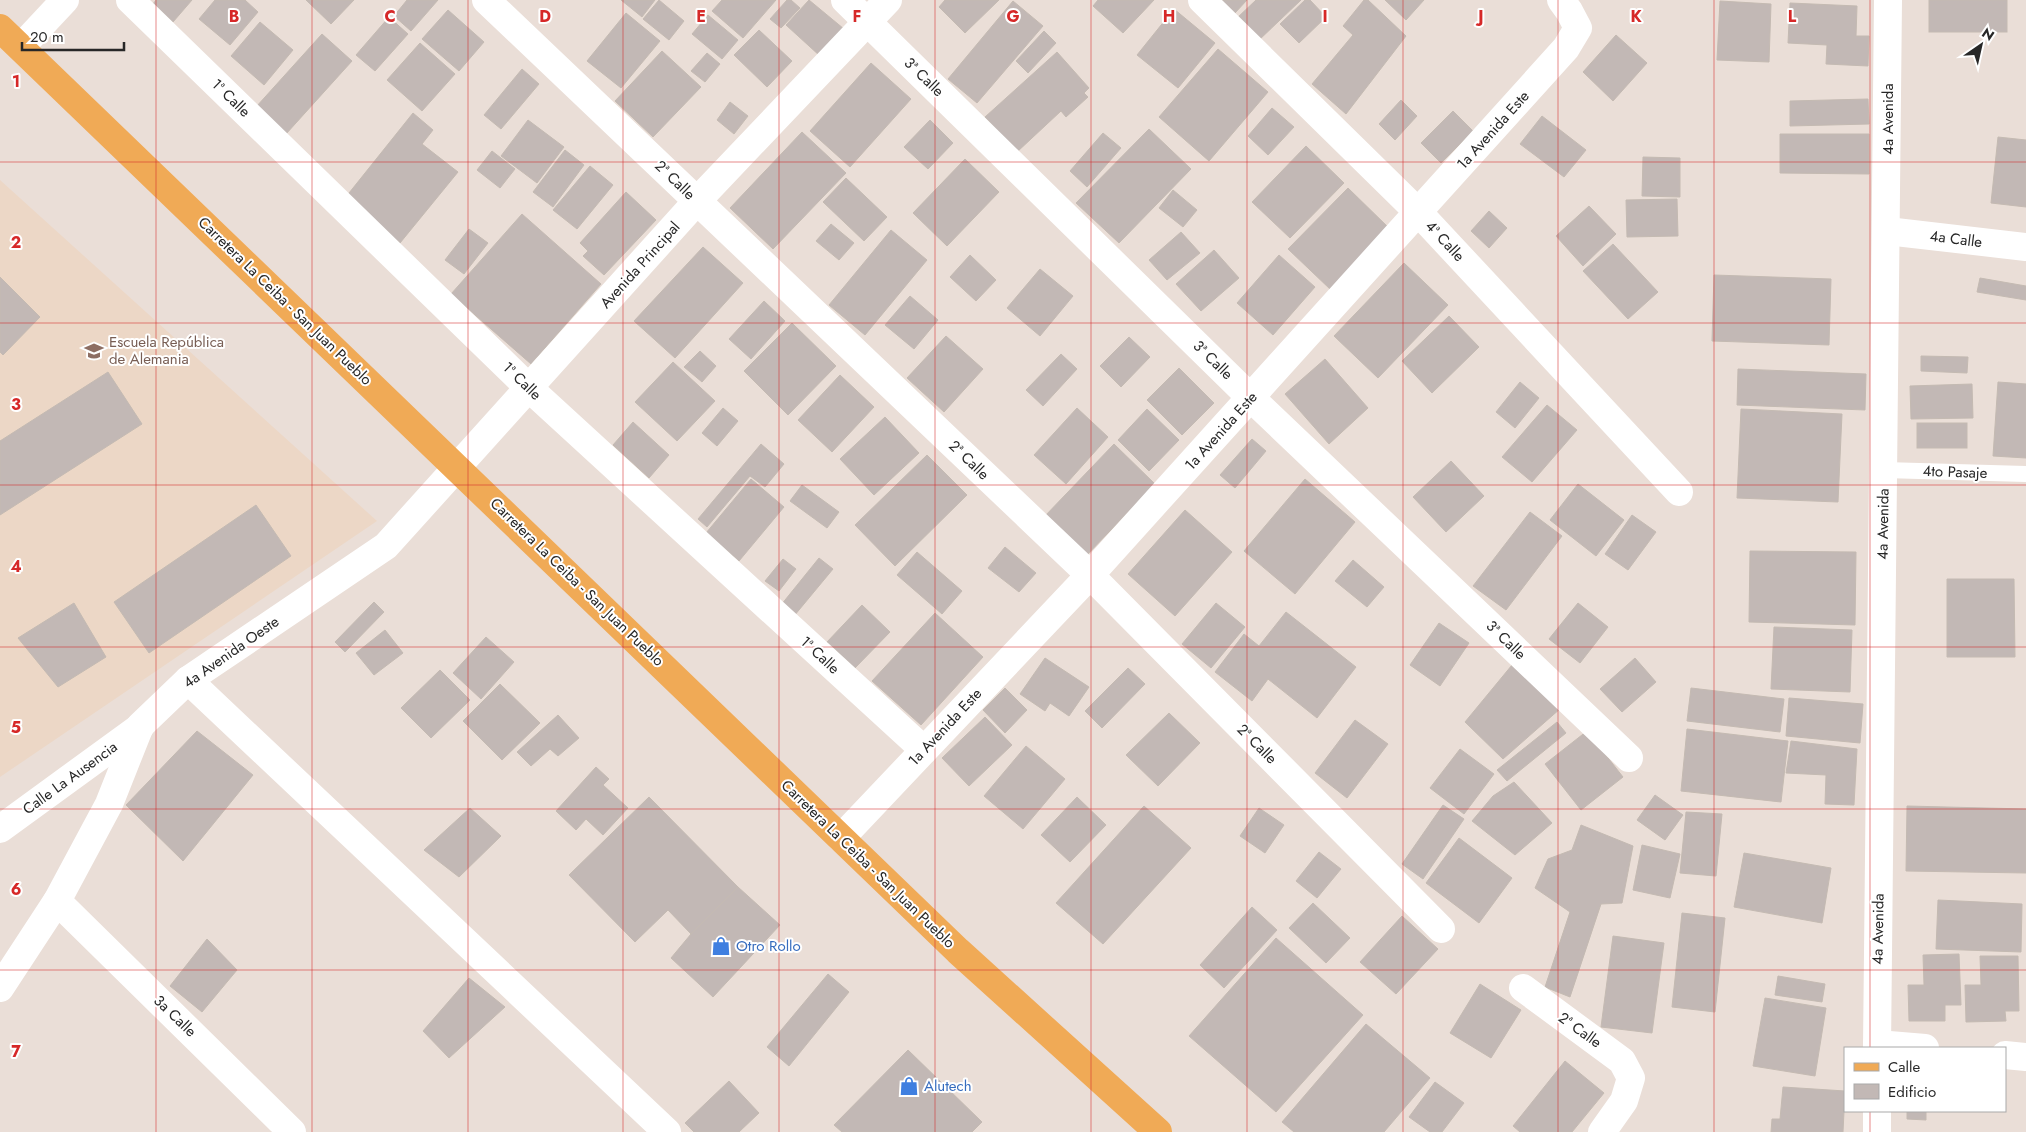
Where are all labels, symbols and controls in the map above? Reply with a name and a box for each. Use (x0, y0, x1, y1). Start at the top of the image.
text: B (229, 5, 239, 28)
text: C (384, 5, 396, 28)
text: D (539, 5, 551, 28)
text: E (696, 5, 706, 28)
text: F (853, 5, 861, 28)
text: G (1006, 5, 1020, 28)
text: H (1163, 5, 1175, 28)
text: I (1322, 5, 1328, 28)
text: J (1475, 5, 1484, 28)
text: K (1630, 5, 1642, 28)
text: L (1788, 5, 1797, 28)
scale bar (22, 20, 125, 52)
north arrow (1956, 20, 2006, 70)
text: N (1978, 23, 1998, 46)
text: 20 m (30, 26, 64, 48)
street label: 3ª Calle (899, 52, 949, 102)
text: 1 (12, 70, 20, 93)
street label: 1ª Calle (206, 74, 256, 122)
street label: 4a Avenida (1877, 83, 1899, 155)
street label: 1a Avenida Este (1452, 86, 1535, 174)
street label: 2ª Calle (650, 155, 700, 205)
street label: Carretera La Ceiba - San Juan Pueblo (193, 212, 377, 390)
street label: 4ª Calle (1420, 216, 1470, 267)
street label: Avenida Principal (595, 217, 685, 313)
street label: 4a Calle (1929, 225, 1984, 253)
text: 2 (11, 231, 21, 254)
place label: Escuela República de Alemania (109, 331, 224, 370)
street label: 3ª Calle (1188, 335, 1238, 385)
school or university icon: Escuela República de Alemania (83, 340, 105, 362)
street label: 1ª Calle (497, 357, 547, 405)
street label: 1a Avenida Este (1180, 387, 1263, 475)
text: 3 (11, 393, 21, 416)
street label: 2ª Calle (944, 435, 994, 485)
street label: 4to Pasaje (1922, 460, 1988, 484)
street label: 4a Avenida (1871, 488, 1895, 560)
street label: Carretera La Ceiba - San Juan Pueblo (485, 493, 669, 671)
text: 4 (10, 555, 22, 578)
street label: 4a Avenida Oeste (179, 611, 284, 693)
street label: 3ª Calle (1481, 615, 1531, 665)
street label: 1ª Calle (795, 631, 845, 679)
street label: 1a Avenida Este (903, 683, 987, 771)
text: 5 (11, 716, 21, 739)
street label: 2ª Calle (1232, 719, 1282, 769)
street label: Calle La Ausencia (18, 736, 122, 820)
street label: Carretera La Ceiba - San Juan Pueblo (776, 775, 960, 953)
text: 6 (11, 878, 21, 901)
street label: 4a Avenida (1866, 893, 1890, 965)
shop icon: Otro Rollo (710, 935, 732, 957)
place label: Otro Rollo (736, 935, 801, 957)
street label: 3a Calle (149, 990, 202, 1042)
street label: 2ª Calle (1554, 1007, 1606, 1053)
text: 7 (11, 1040, 21, 1063)
legend (1844, 1047, 2006, 1112)
text: Calle (1888, 1056, 1920, 1078)
shop icon: Alutech (898, 1075, 920, 1097)
place label: Alutech (924, 1075, 972, 1097)
text: Edificio (1888, 1081, 1936, 1103)

